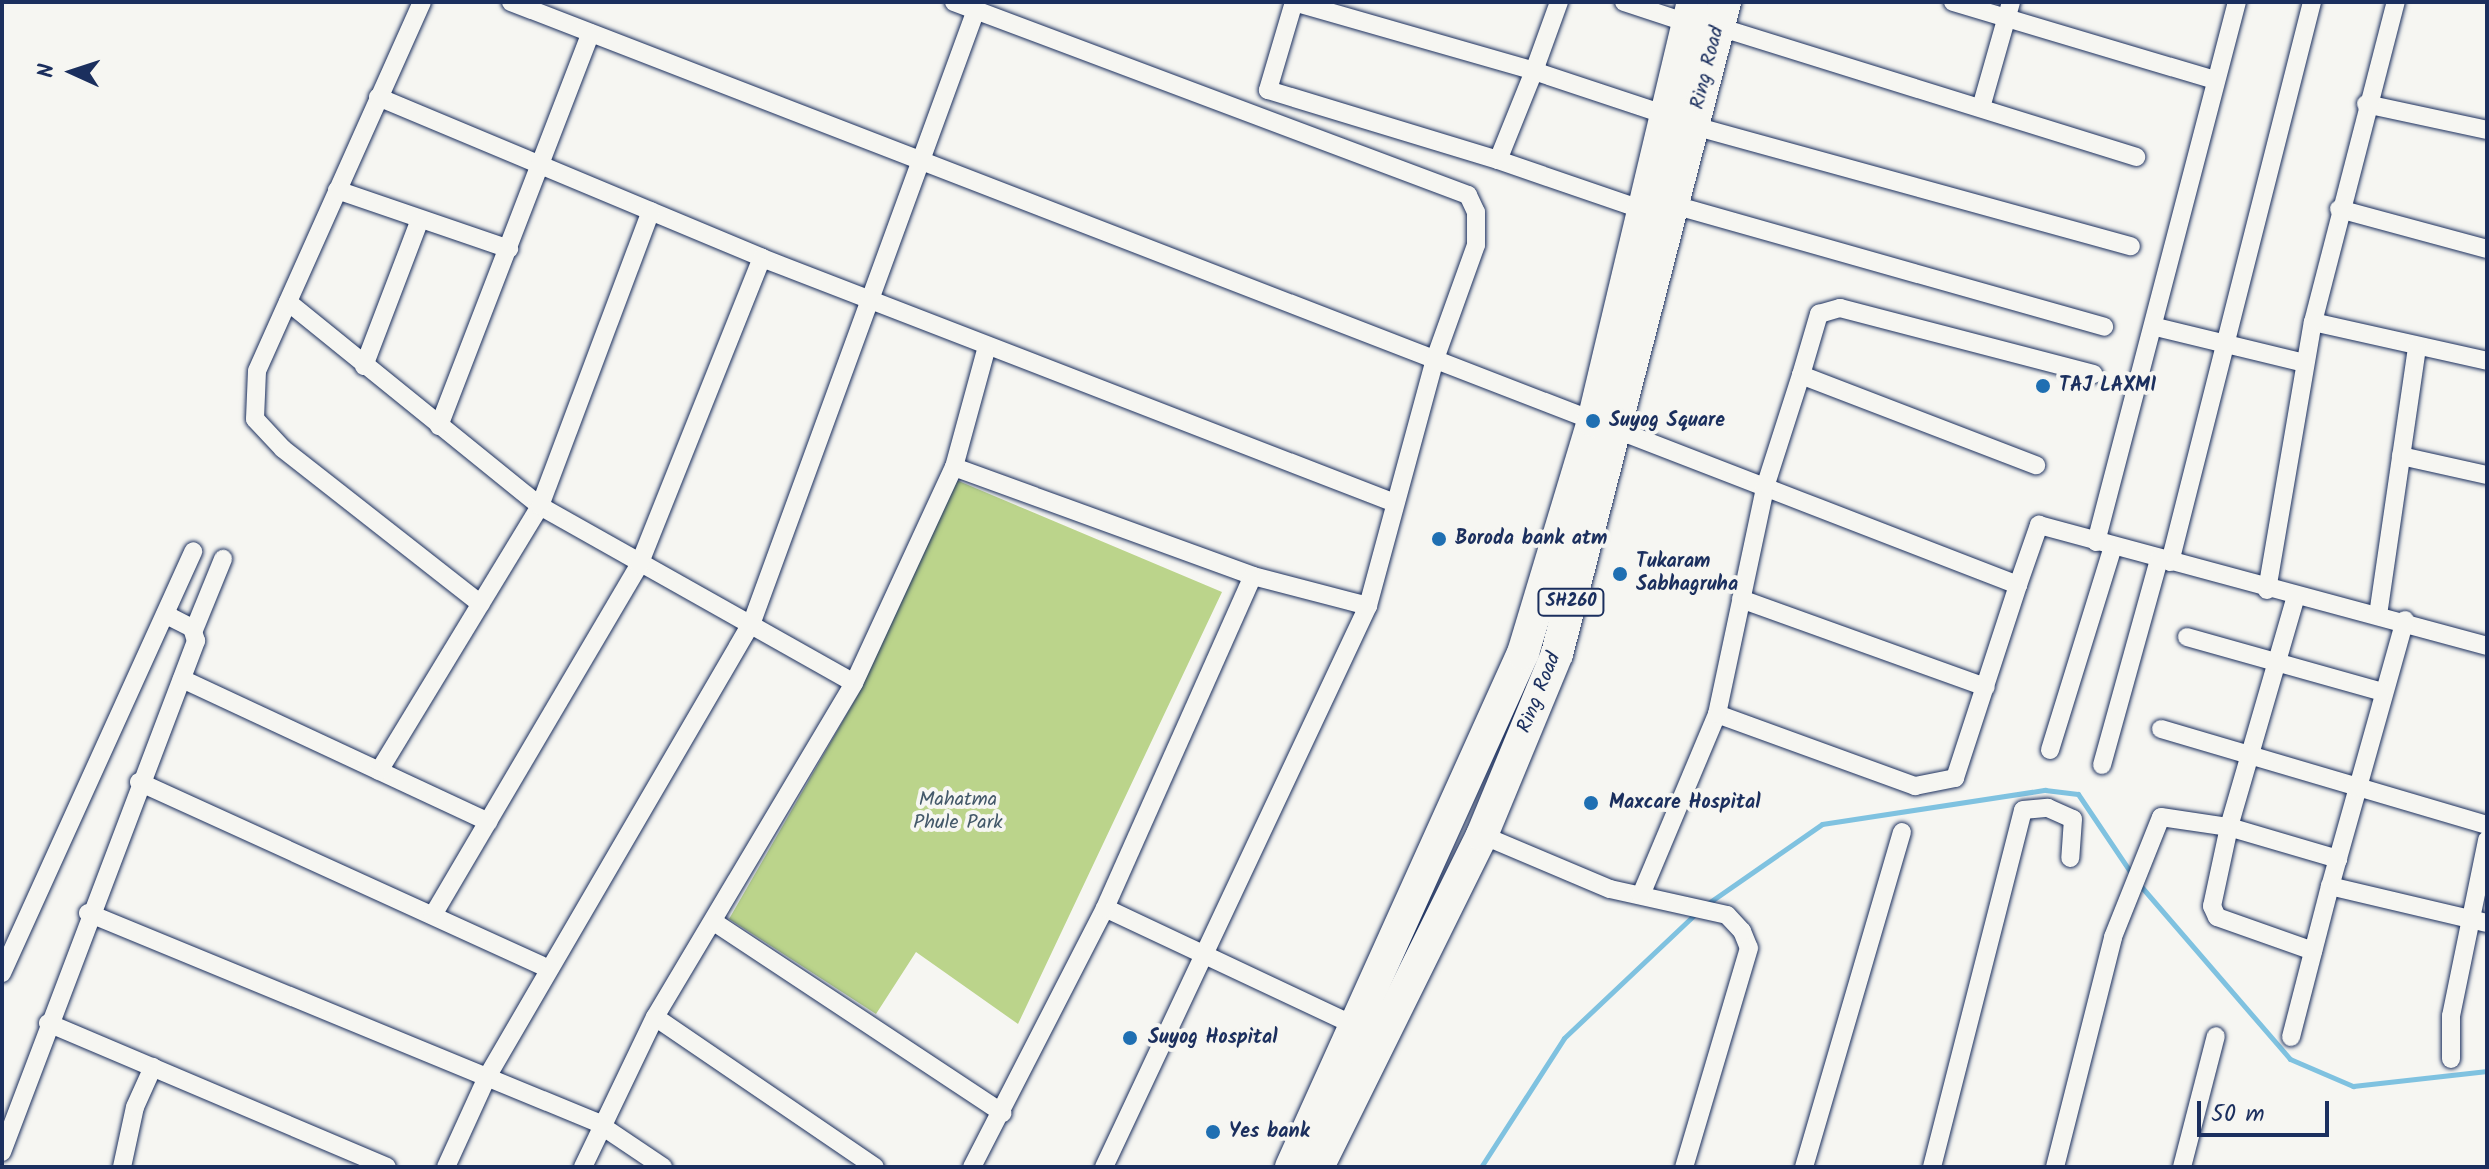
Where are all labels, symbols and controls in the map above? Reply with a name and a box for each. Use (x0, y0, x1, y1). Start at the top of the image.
street label: Ring Road (1686, 24, 1730, 112)
north arrow (32, 32, 112, 112)
text: N (30, 63, 65, 79)
place label: TAJ LAXMI (2059, 374, 2156, 398)
marker: TAJ LAXMI (2034, 377, 2052, 395)
place label: Suyog Square (1609, 409, 1725, 433)
marker: Suyog Square (1584, 412, 1602, 430)
place label: Boroda bank atm (1455, 527, 1607, 551)
marker: Boroda bank atm (1430, 530, 1448, 548)
place label: Tukaram Sabhagruha (1636, 550, 1738, 597)
marker: Tukaram Sabhagruha (1611, 565, 1629, 583)
road number: SH260 (1537, 588, 1605, 616)
street label: Ring Road (1513, 649, 1567, 737)
park label: Mahatma Phule Park (913, 789, 1003, 836)
place label: Maxcare Hospital (1609, 791, 1760, 815)
marker: Maxcare Hospital (1580, 792, 1602, 814)
place label: Suyog Hospital (1148, 1026, 1278, 1050)
marker: Suyog Hospital (1119, 1027, 1141, 1049)
scale bar (2201, 1085, 2333, 1135)
text: 50 m (2211, 1095, 2265, 1134)
place label: Yes bank (1229, 1120, 1309, 1144)
marker: Yes bank (1204, 1123, 1222, 1141)

